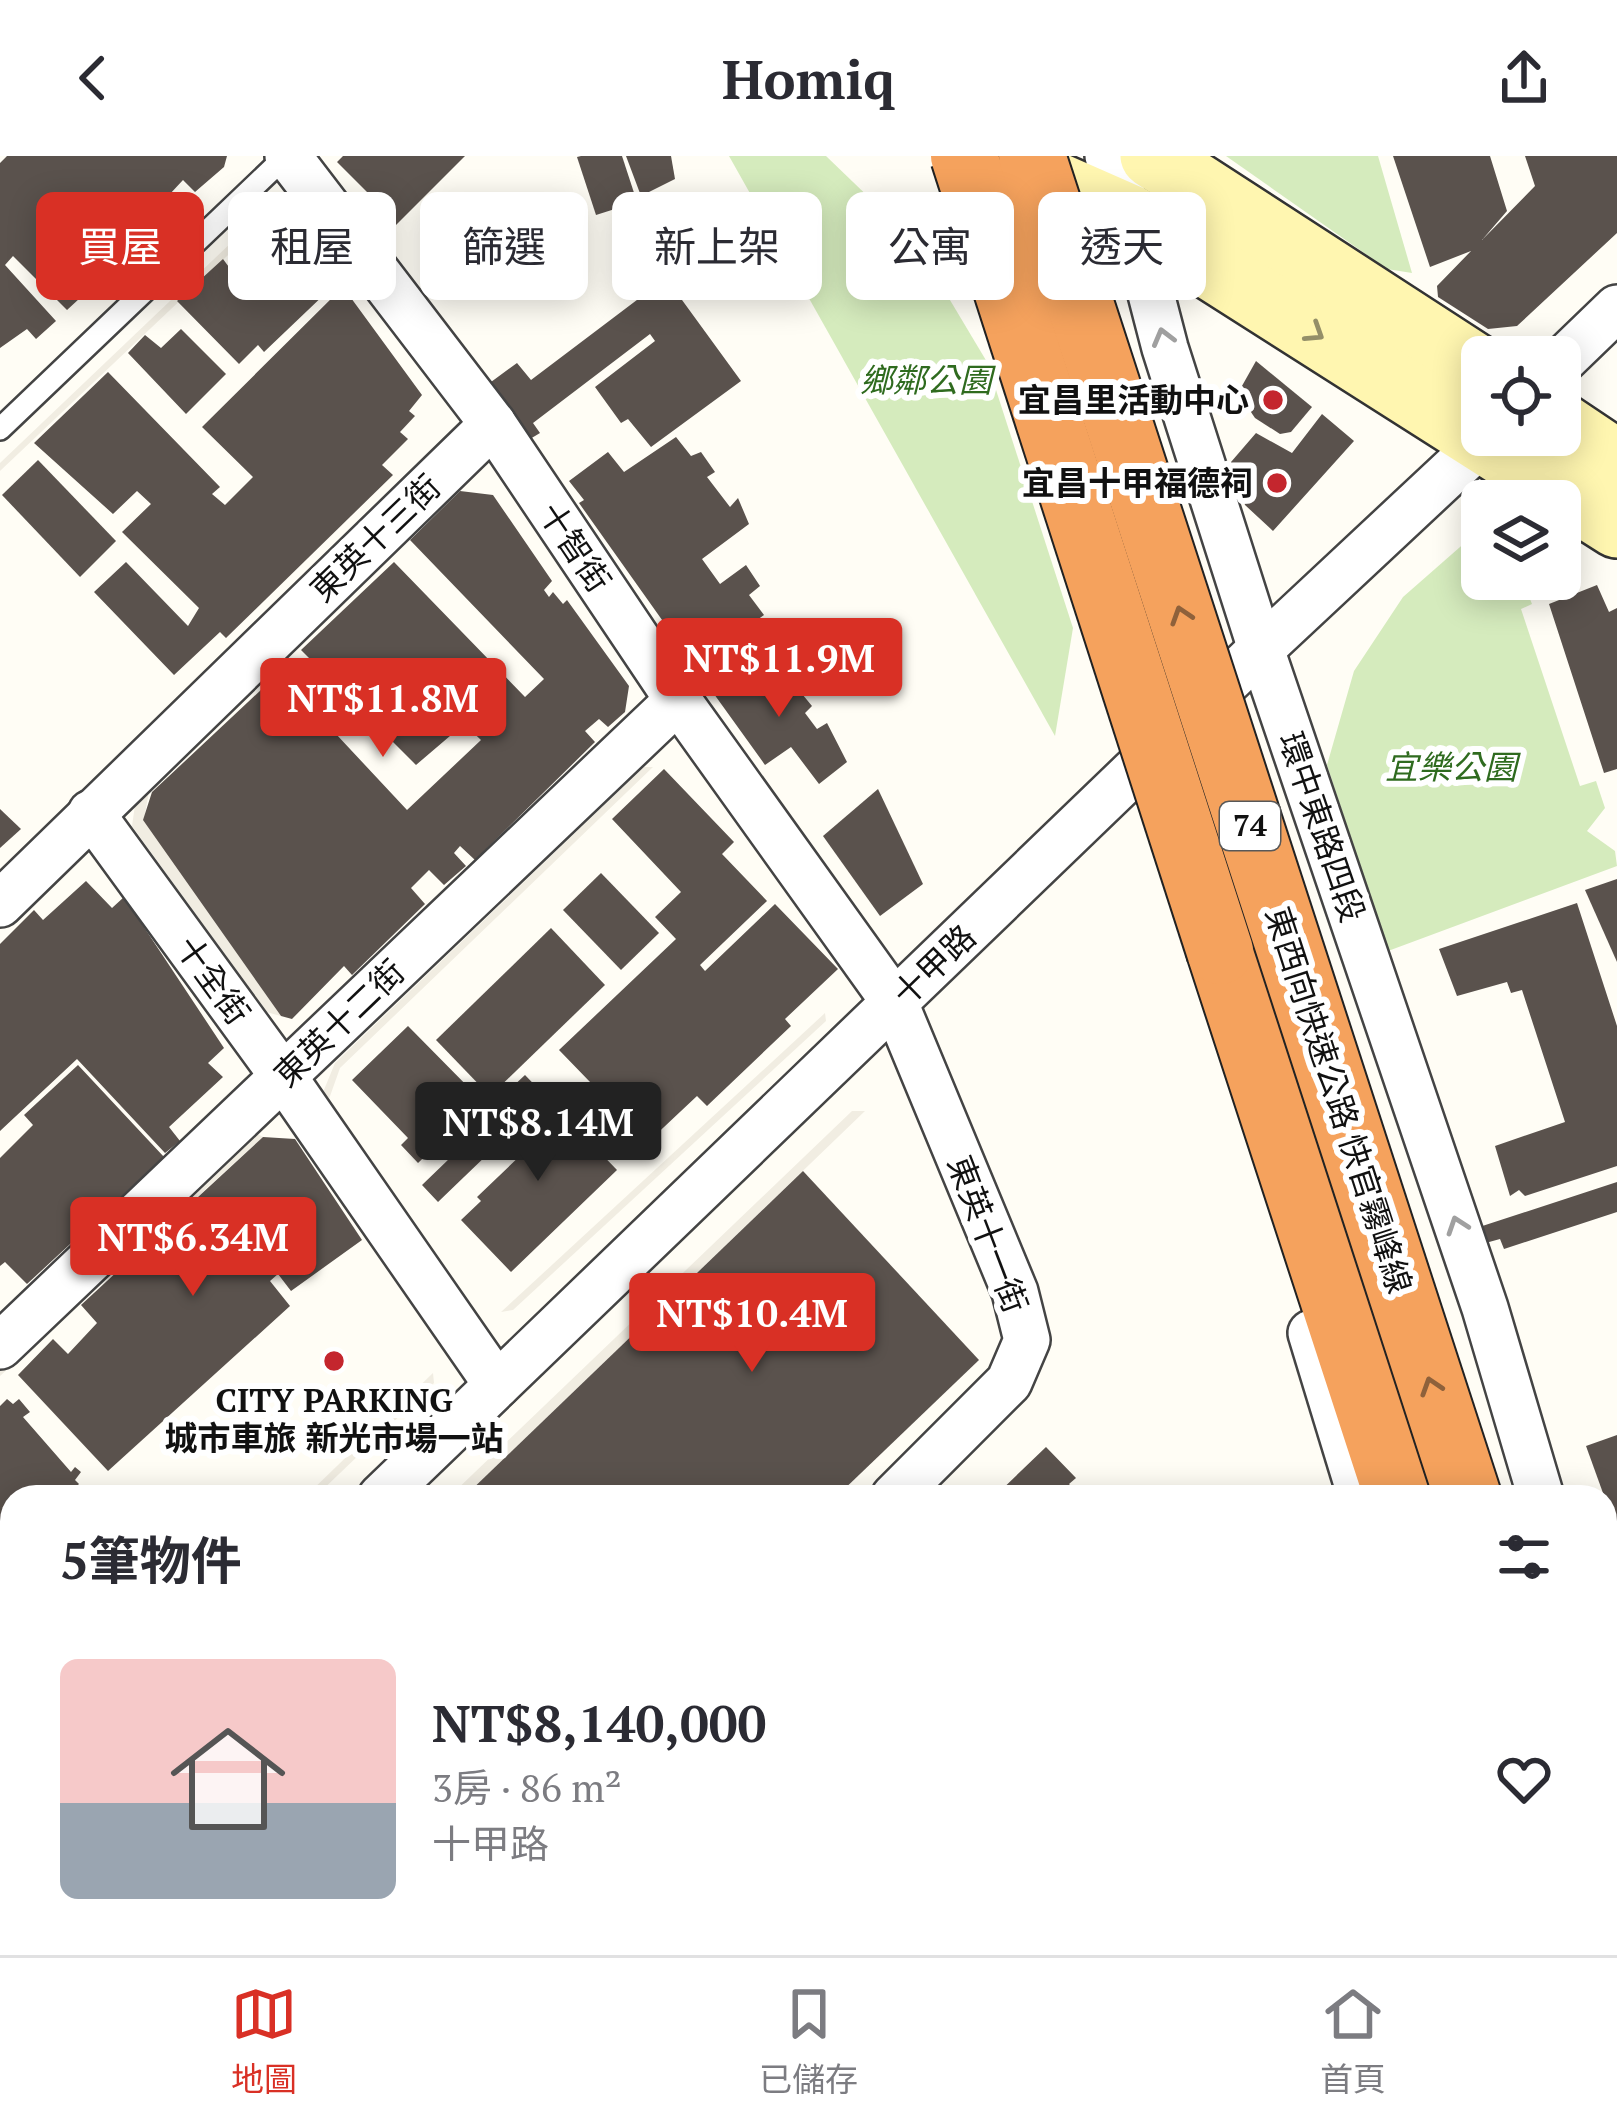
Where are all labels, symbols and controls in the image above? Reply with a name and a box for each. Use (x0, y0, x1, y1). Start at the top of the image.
text: Homiq (722, 43, 895, 114)
icon: back (60, 45, 126, 111)
icon: share (1491, 45, 1557, 111)
chip: 買屋 (36, 192, 204, 300)
chip: 租屋 (228, 192, 396, 300)
chip: 篩選 (420, 192, 588, 300)
chip: 新上架 (612, 192, 822, 300)
chip: 公寓 (846, 192, 1014, 300)
chip: 透天 (1038, 192, 1206, 300)
one-way arrow (1302, 319, 1324, 341)
one-way arrow (1152, 327, 1177, 348)
map controls (1461, 336, 1581, 600)
button: locate (1461, 336, 1581, 456)
park label: 鄉鄰公園 (860, 358, 996, 401)
place label: 宜昌里活動中心 (1018, 378, 1249, 421)
marker: 宜昌里活動中心 (1260, 387, 1286, 413)
place label: 宜昌十甲福德祠 (1022, 461, 1253, 504)
street label: 東英十三街 (300, 465, 449, 610)
marker: 宜昌十甲福德祠 (1264, 470, 1290, 496)
button: layers (1461, 480, 1581, 600)
street label: 十智街 (530, 494, 621, 600)
one-way arrow (1171, 605, 1196, 626)
pin: NT$11.9M (655, 618, 903, 720)
text: NT$11.9M (683, 631, 875, 683)
pin: NT$11.8M (259, 658, 507, 760)
text: NT$11.8M (287, 671, 479, 723)
street label: 環中東路四段 (1270, 726, 1375, 927)
park label: 宜樂公園 (1385, 745, 1521, 788)
road number: 74 (1220, 802, 1280, 850)
street label: 東西向快速公路 快官霧峰線 (1257, 901, 1422, 1299)
street label: 十甲路 (883, 915, 984, 1014)
street label: 十全街 (167, 927, 260, 1032)
street label: 東英十二街 (264, 950, 413, 1095)
pin: NT$8.14M (414, 1082, 662, 1184)
text: NT$8.14M (442, 1095, 634, 1147)
street label: 東英十一街 (939, 1149, 1038, 1319)
pin: NT$6.34M (69, 1197, 317, 1299)
text: NT$6.34M (97, 1210, 289, 1262)
one-way arrow (1447, 1216, 1471, 1237)
pin: NT$10.4M (628, 1273, 876, 1375)
text: NT$10.4M (656, 1286, 848, 1338)
marker: CITY PARKING 城市車旅 新光市場一站 (321, 1348, 347, 1374)
one-way arrow (1421, 1376, 1446, 1397)
place label: CITY PARKING 城市車旅 新光市場一站 (165, 1378, 503, 1459)
icon: filters (1491, 1524, 1557, 1590)
text: 5筆物件 (60, 1526, 242, 1594)
text: NT$8,140,000 (432, 1689, 766, 1757)
icon: home (156, 1707, 300, 1851)
icon: heart (1491, 1746, 1557, 1812)
text: 3房 · 86 m² (432, 1761, 622, 1813)
text: 十甲路 (432, 1817, 549, 1869)
tab: 地圖 (231, 1981, 297, 2101)
tab: 已儲存 (759, 1981, 858, 2101)
tab: 首頁 (1320, 1981, 1386, 2101)

